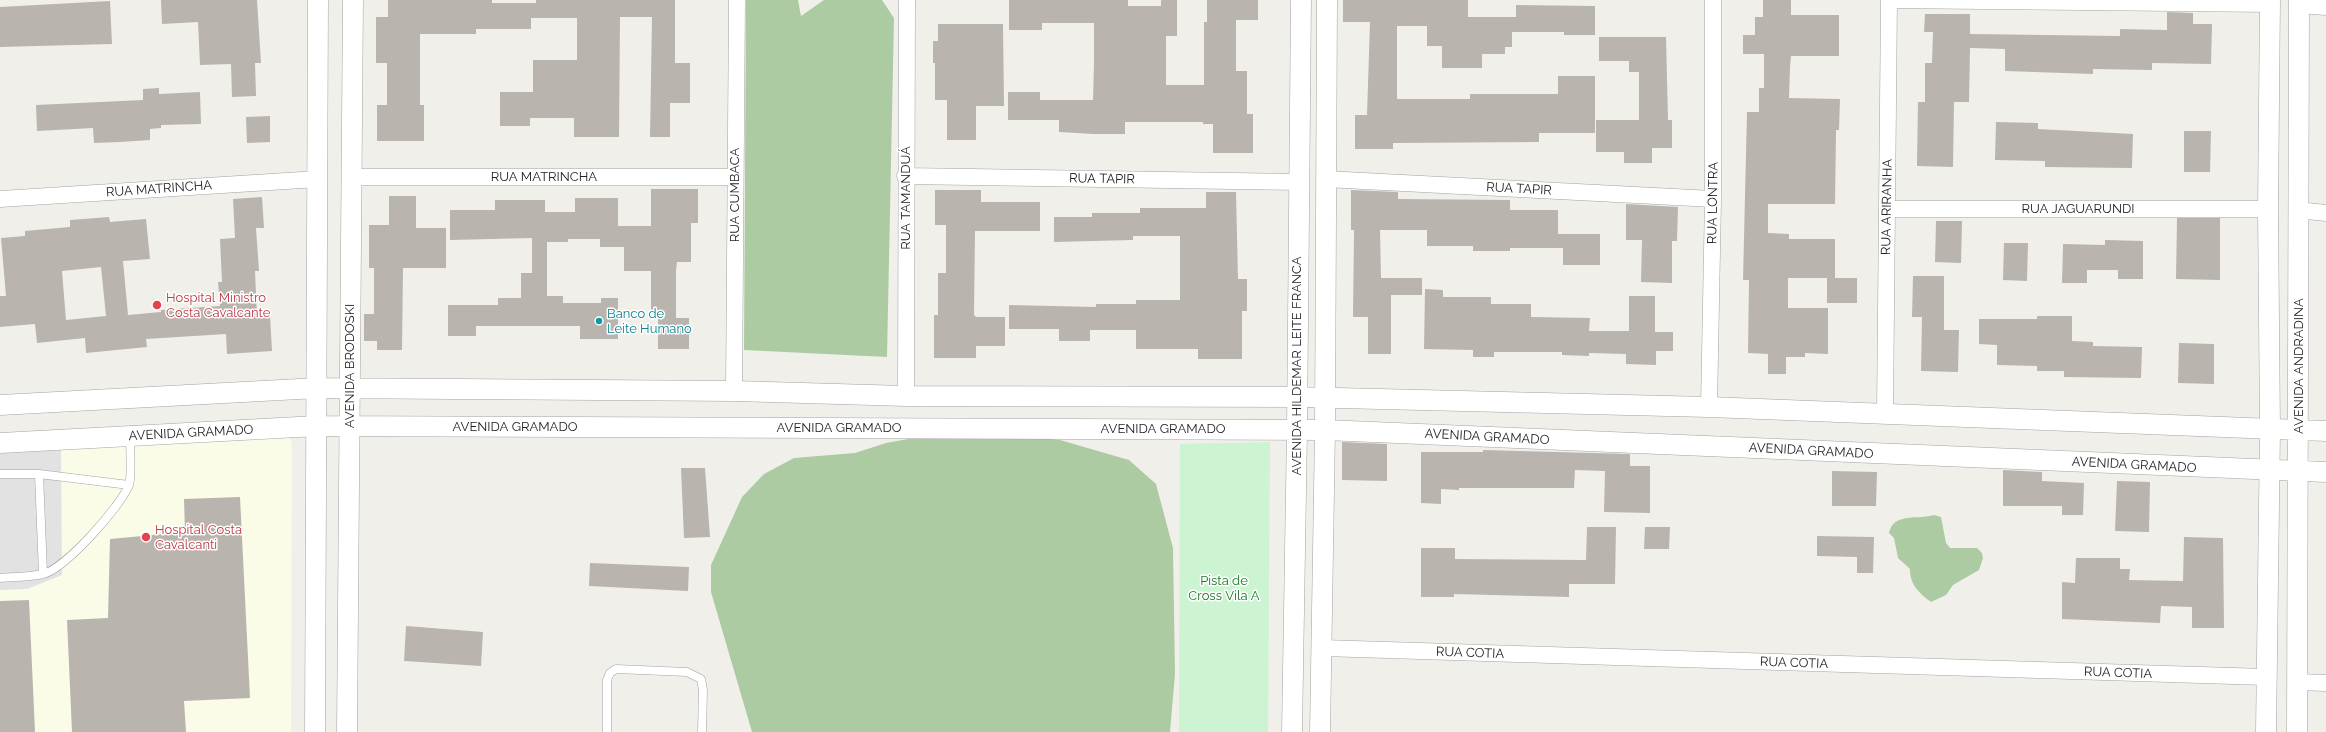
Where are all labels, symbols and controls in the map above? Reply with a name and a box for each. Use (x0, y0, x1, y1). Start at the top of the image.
street label: RUA TAMANDUÁ (898, 146, 914, 250)
street label: RUA CUMBACA (727, 148, 743, 242)
street label: RUA ARIRANHA (1878, 159, 1896, 255)
street label: RUA LONTRA (1704, 162, 1722, 244)
street label: RUA MATRINCHA (491, 169, 597, 185)
street label: RUA TAPIR (1069, 171, 1135, 187)
street label: RUA MATRINCHA (105, 178, 213, 200)
street label: RUA TAPIR (1486, 179, 1552, 199)
street label: RUA JAGUARUNDI (2022, 201, 2134, 217)
street label: AVENIDA HILDEMAR LEITE FRANCA (1289, 256, 1305, 476)
place label: Hospital Ministro Costa Cavalcante (166, 290, 270, 321)
street label: AVENIDA ANDRADINA (2291, 298, 2307, 434)
marker: Hospital Ministro Costa Cavalcante (151, 299, 163, 311)
street label: AVENIDA BRODOSKI (342, 304, 358, 428)
place label: Banco de Leite Humano (607, 306, 692, 337)
marker: Banco de Leite Humano (594, 316, 604, 326)
street label: AVENIDA GRAMADO (453, 419, 577, 435)
street label: AVENIDA GRAMADO (777, 420, 901, 436)
street label: AVENIDA GRAMADO (1101, 421, 1225, 437)
street label: AVENIDA GRAMADO (128, 422, 254, 444)
street label: AVENIDA GRAMADO (1424, 426, 1550, 448)
street label: AVENIDA GRAMADO (1748, 440, 1874, 462)
street label: AVENIDA GRAMADO (2071, 454, 2197, 476)
place label: Hospital Costa Cavalcanti (155, 522, 242, 553)
marker: Hospital Costa Cavalcanti (140, 531, 152, 543)
park label: Pista de Cross Vila A (1188, 573, 1260, 604)
street label: RUA COTIA (1436, 644, 1504, 662)
street label: RUA COTIA (1760, 654, 1828, 672)
street label: RUA COTIA (2084, 664, 2152, 682)

